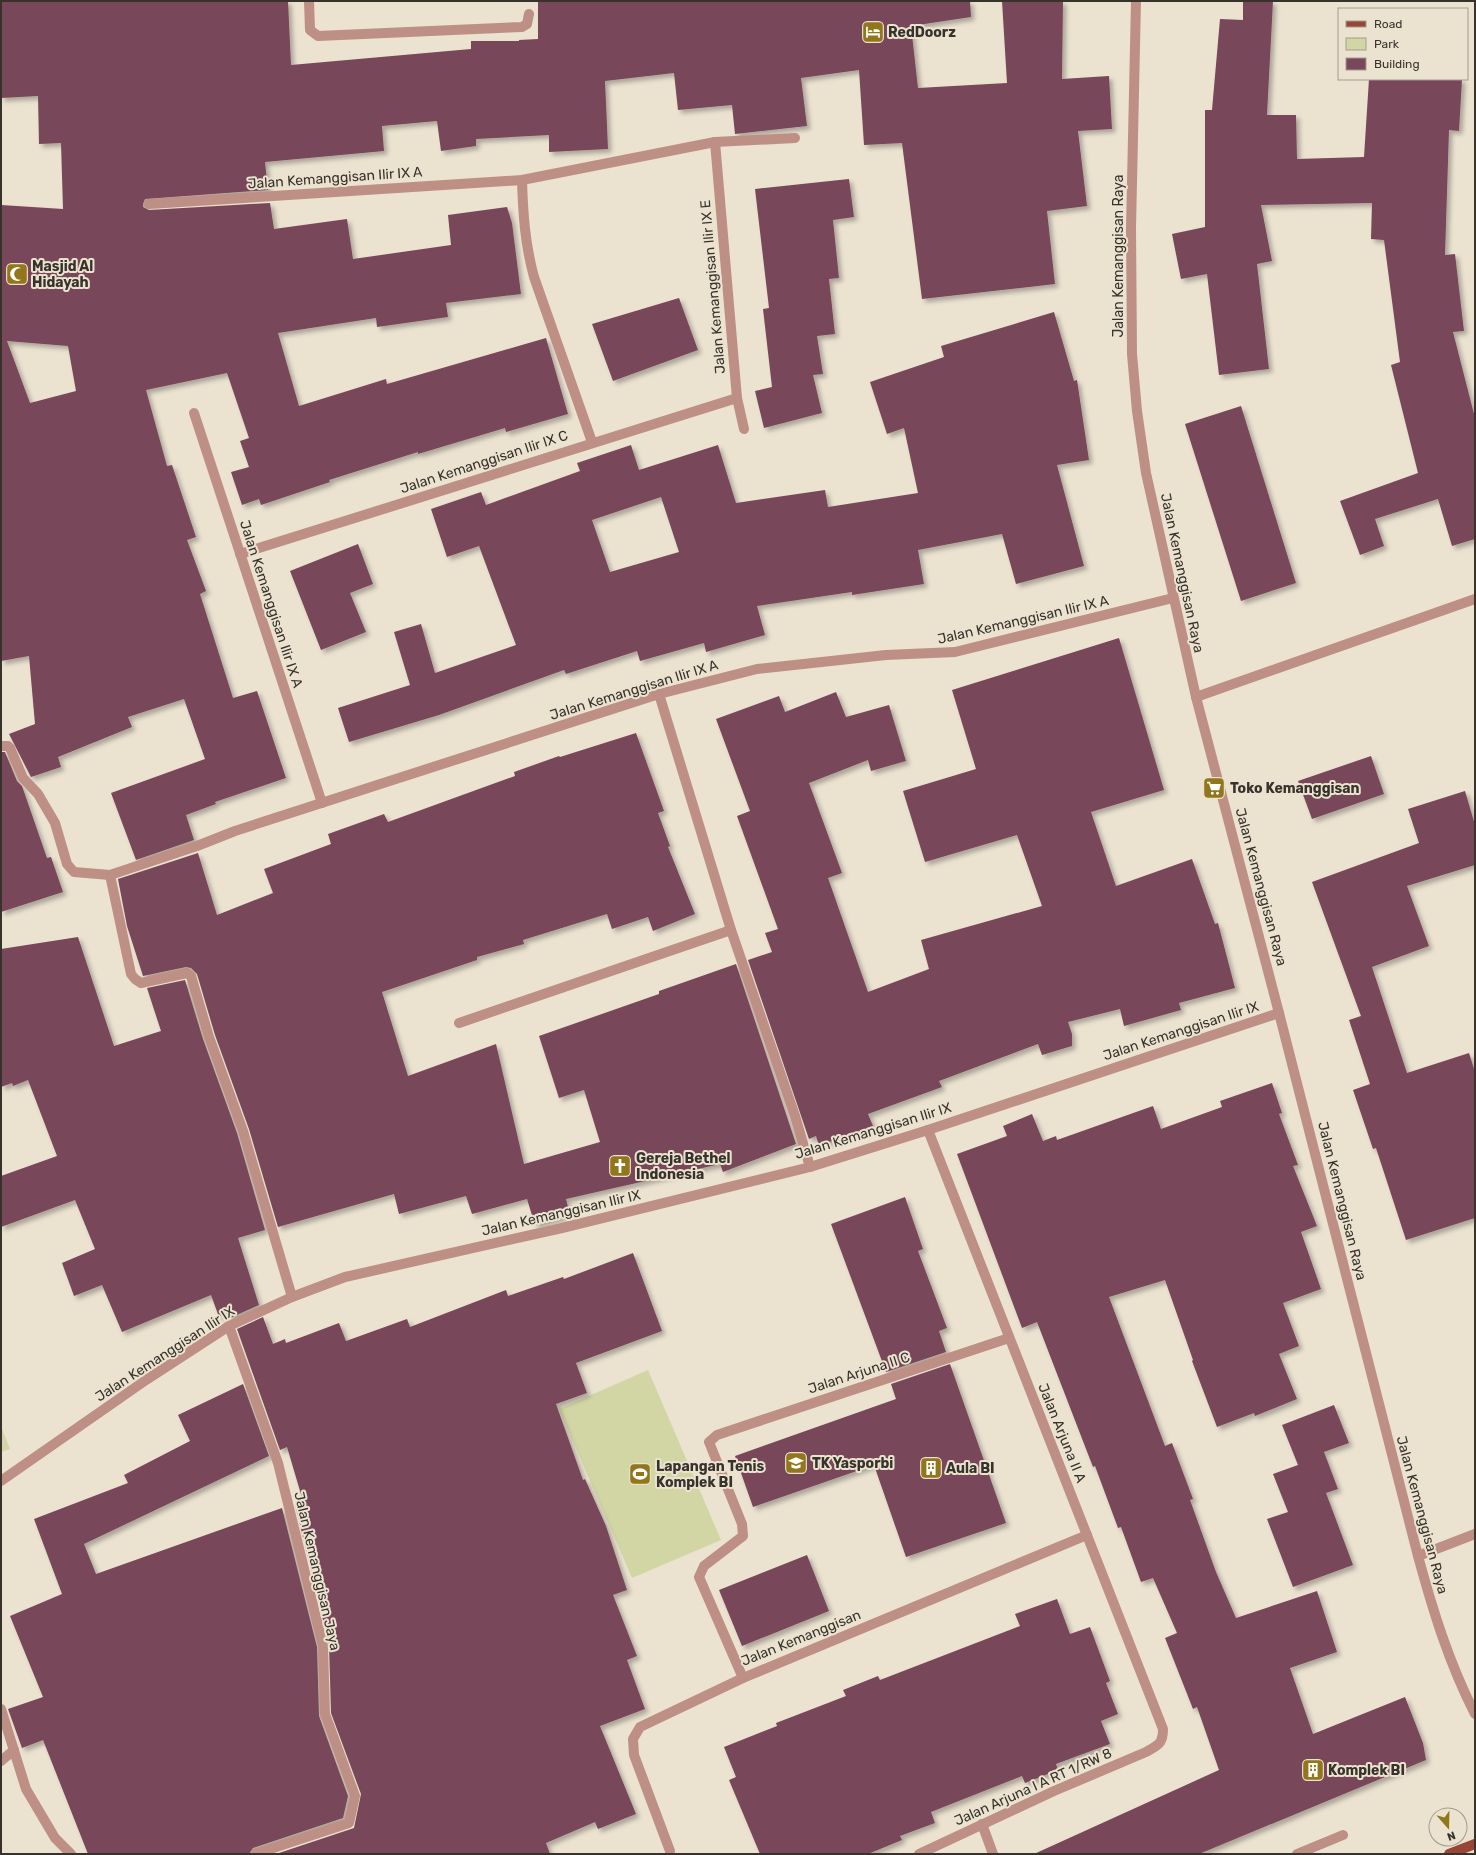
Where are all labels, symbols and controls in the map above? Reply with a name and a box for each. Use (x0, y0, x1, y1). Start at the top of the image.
legend (1338, 8, 1468, 80)
text: Road (1374, 17, 1402, 31)
hotel icon: RedDoorz (860, 19, 886, 45)
place label: RedDoorz (888, 24, 956, 41)
text: Park (1374, 37, 1400, 51)
text: Building (1374, 57, 1420, 71)
street label: Jalan Kemanggisan Ilir IX A (247, 163, 424, 193)
street label: Jalan Kemanggisan Raya (1110, 175, 1127, 337)
street label: Jalan Kemanggisan Ilir IX E (697, 199, 729, 375)
place label: Masjid Al Hidayah (32, 258, 93, 291)
mosque icon: Masjid Al Hidayah (4, 261, 30, 287)
street label: Jalan Kemanggisan Ilir IX C (398, 427, 570, 497)
street label: Jalan Kemanggisan Raya (1157, 492, 1207, 654)
street label: Jalan Kemanggisan Ilir IX A (236, 518, 306, 690)
street label: Jalan Kemanggisan Ilir IX A (936, 592, 1111, 648)
street label: Jalan Kemanggisan Ilir IX A (548, 656, 721, 724)
supermarket icon: Toko Kemanggisan (1201, 775, 1227, 801)
place label: Toko Kemanggisan (1230, 780, 1360, 797)
street label: Jalan Kemanggisan Raya (1232, 806, 1290, 968)
street label: Jalan Kemanggisan Ilir IX (1101, 998, 1261, 1064)
street label: Jalan Kemanggisan Ilir IX (793, 1099, 953, 1163)
street label: Jalan Kemanggisan Raya (1314, 1120, 1370, 1282)
place label: Gereja Bethel Indonesia (636, 1150, 731, 1183)
church icon: Gereja Bethel Indonesia (607, 1153, 633, 1179)
street label: Jalan Kemanggisan Ilir IX (480, 1186, 642, 1240)
street label: Jalan Kemanggisan Ilir IX (92, 1302, 238, 1405)
street label: Jalan Arjuna II C (806, 1349, 912, 1397)
street label: Jalan Arjuna II A (1034, 1381, 1090, 1486)
street label: Jalan Kemanggisan Raya (1393, 1434, 1451, 1596)
school or university icon: TK Yasporbi (783, 1450, 809, 1476)
place label: TK Yasporbi (812, 1455, 893, 1472)
building icon: Aula BI (918, 1455, 944, 1481)
place label: Lapangan Tenis Komplek BI (656, 1458, 764, 1491)
place label: Aula BI (946, 1460, 995, 1477)
sports icon: Lapangan Tenis Komplek BI (627, 1461, 653, 1487)
street label: Jalan Kemanggisan Jaya (290, 1490, 344, 1652)
street label: Jalan Kemanggisan (739, 1606, 863, 1670)
street label: Jalan Arjuna I A RT 1/RW 8 (952, 1744, 1114, 1829)
building icon: Komplek BI (1300, 1757, 1326, 1783)
place label: Komplek BI (1328, 1762, 1405, 1779)
north arrow (1428, 1807, 1468, 1847)
text: N (1445, 1828, 1457, 1843)

